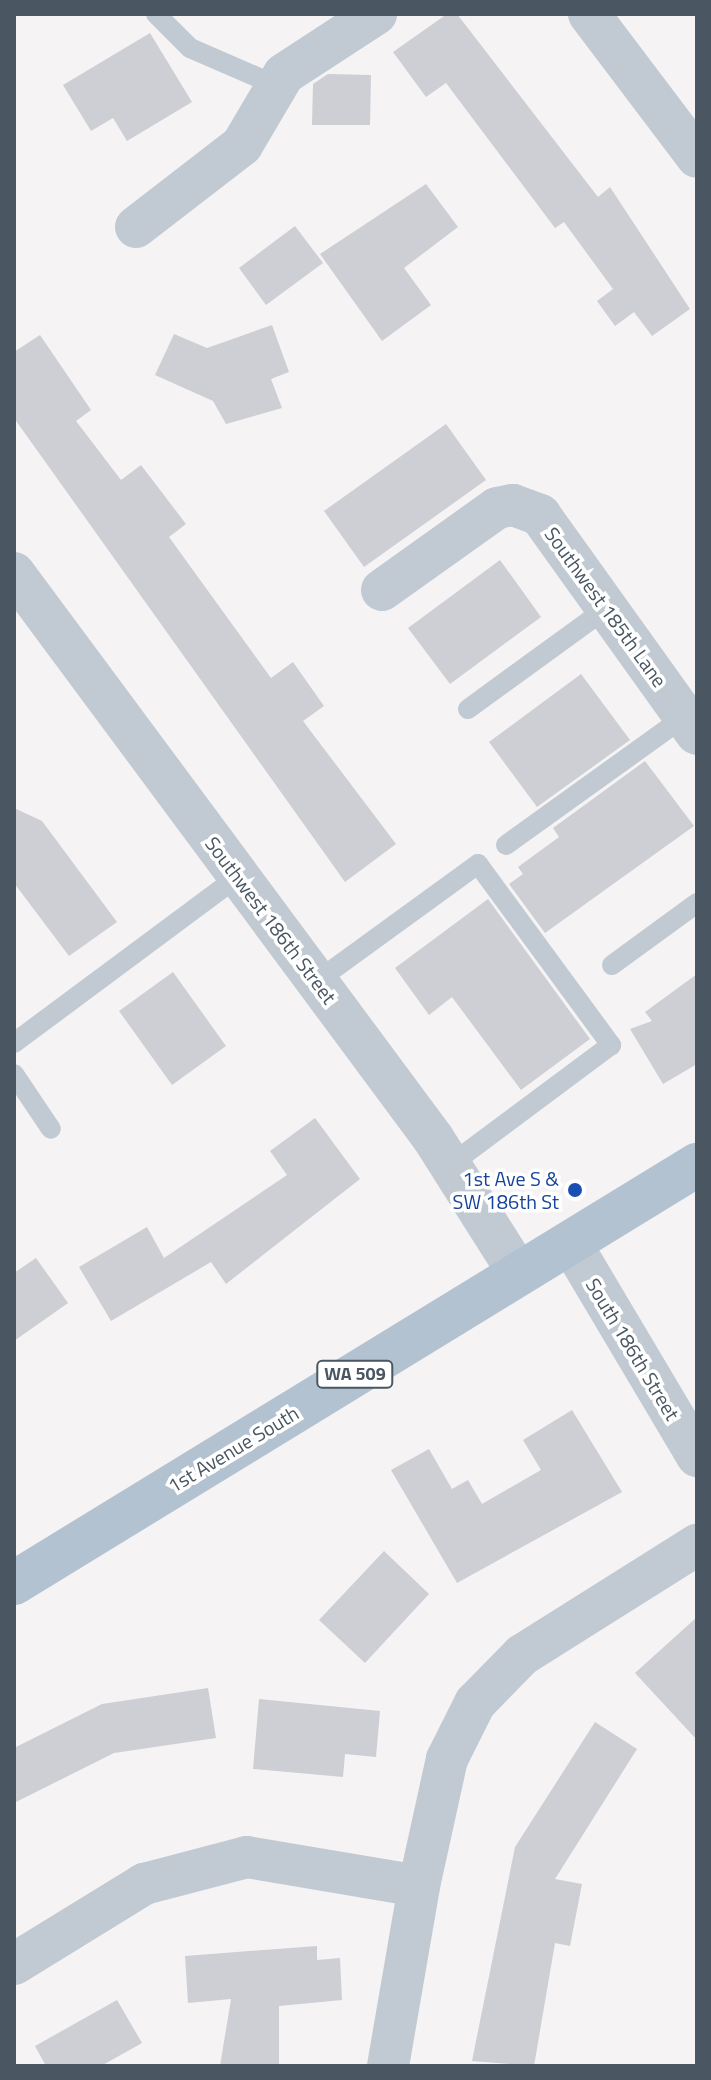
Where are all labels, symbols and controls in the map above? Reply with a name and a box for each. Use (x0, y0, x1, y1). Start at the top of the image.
street label: Southwest 185th Lane (540, 522, 672, 692)
street label: Southwest 186th Street (200, 832, 342, 1008)
place label: 1st Ave S & SW 186th St (453, 1166, 559, 1213)
marker: 1st Ave S & SW 186th St (566, 1181, 584, 1199)
street label: South 186th Street (581, 1274, 685, 1424)
road number: WA 509 (315, 1360, 395, 1388)
street label: 1st Avenue South (163, 1400, 303, 1498)

